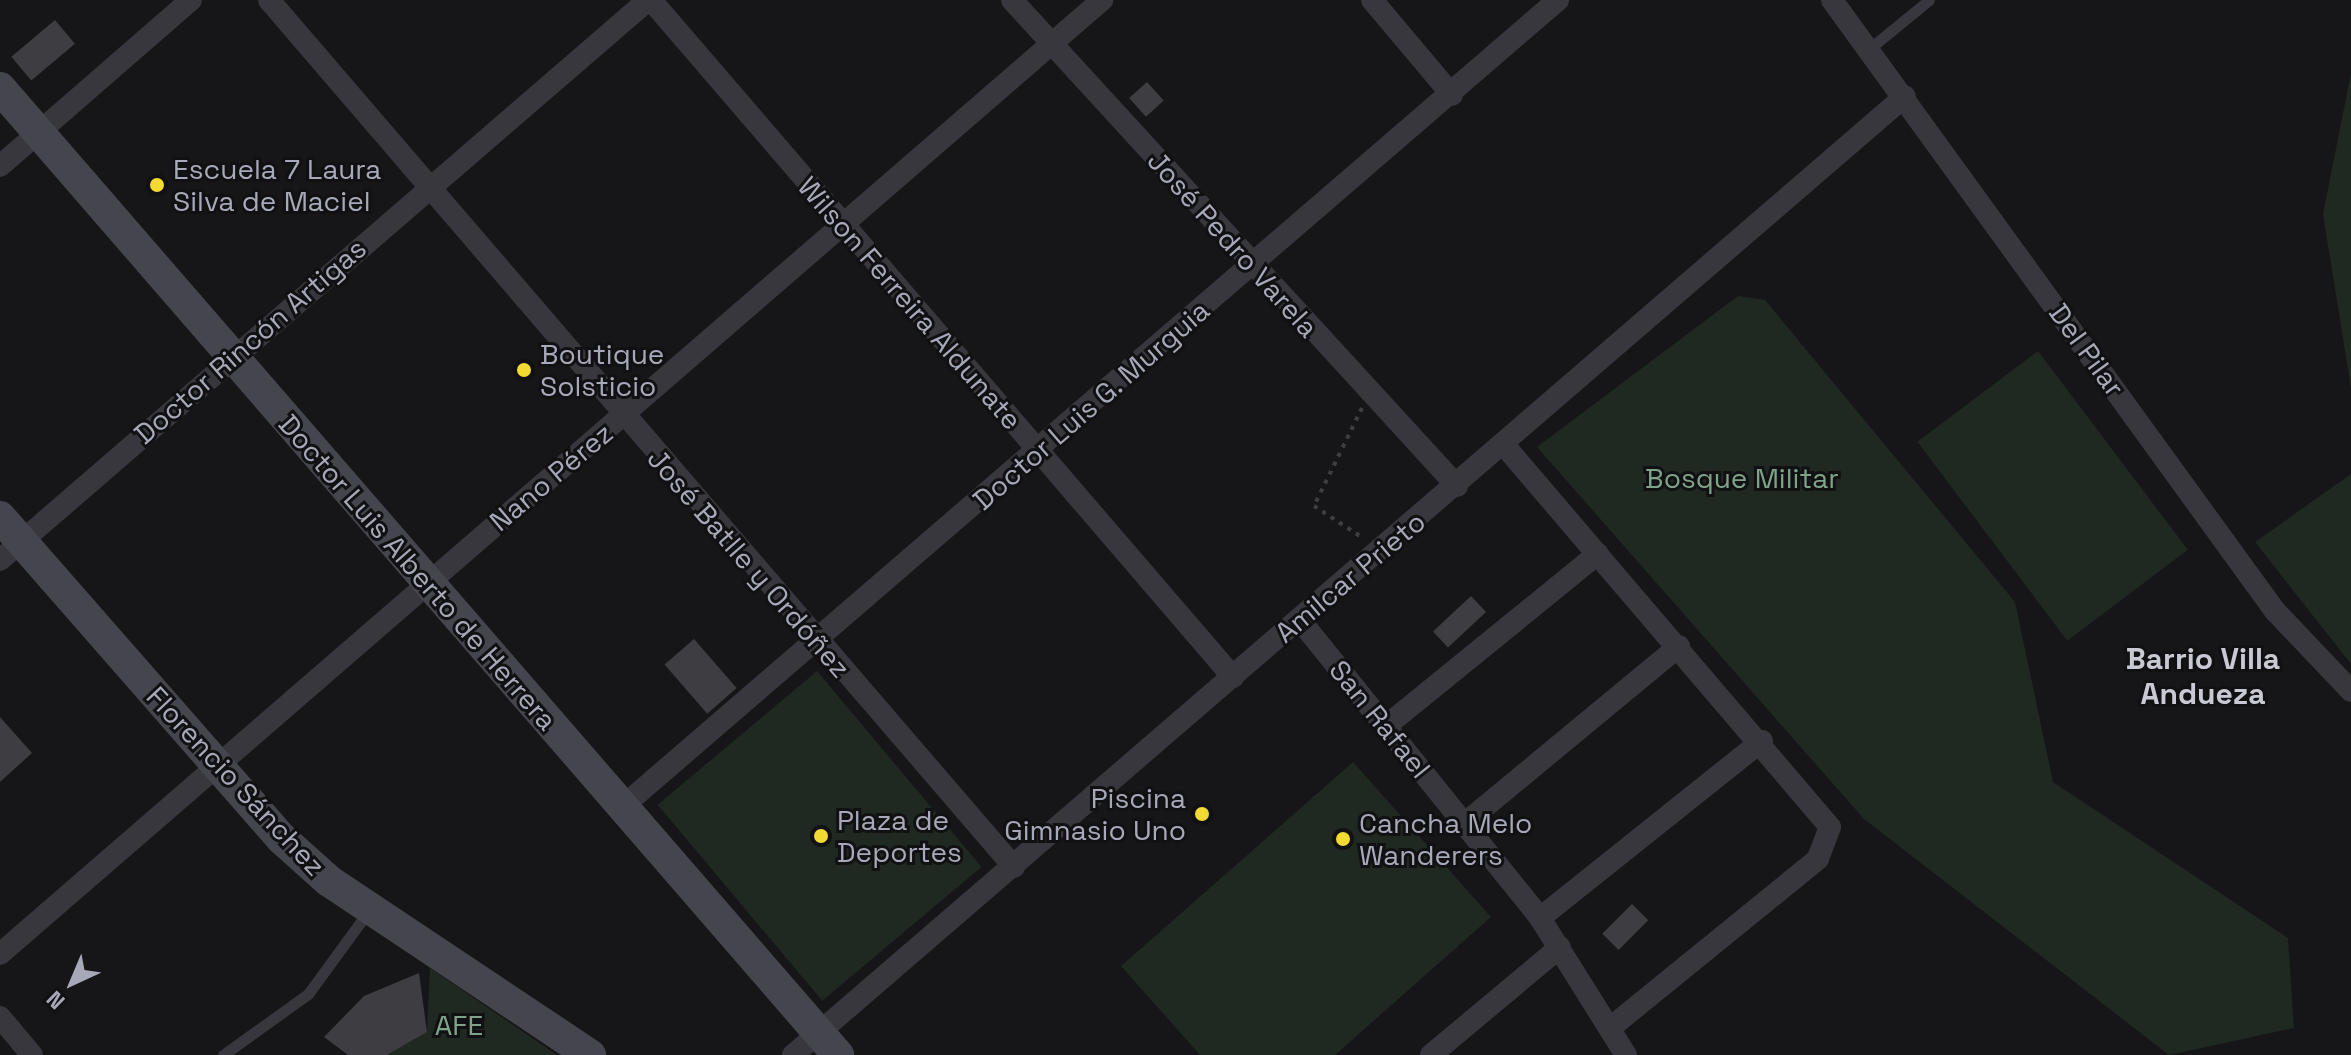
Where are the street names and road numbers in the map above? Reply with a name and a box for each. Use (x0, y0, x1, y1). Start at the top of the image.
street label: José Pedro Varela (1140, 144, 1326, 344)
street label: Wilson Ferreira Aldunate (791, 169, 1029, 437)
street label: Doctor Rincón Artigas (127, 231, 373, 451)
street label: Doctor Luis G. Murguia (966, 293, 1216, 517)
street label: Del Pilar (2042, 297, 2132, 403)
street label: Doctor Luis Alberto de Herrera (272, 407, 564, 737)
street label: Nano Pérez (483, 416, 619, 538)
street label: José Batlle y Ordóñez (641, 442, 857, 684)
street label: Amilcar Prieto (1268, 504, 1432, 650)
street label: San Rafael (1322, 653, 1438, 785)
street label: Florencio Sánchez (140, 680, 332, 882)

